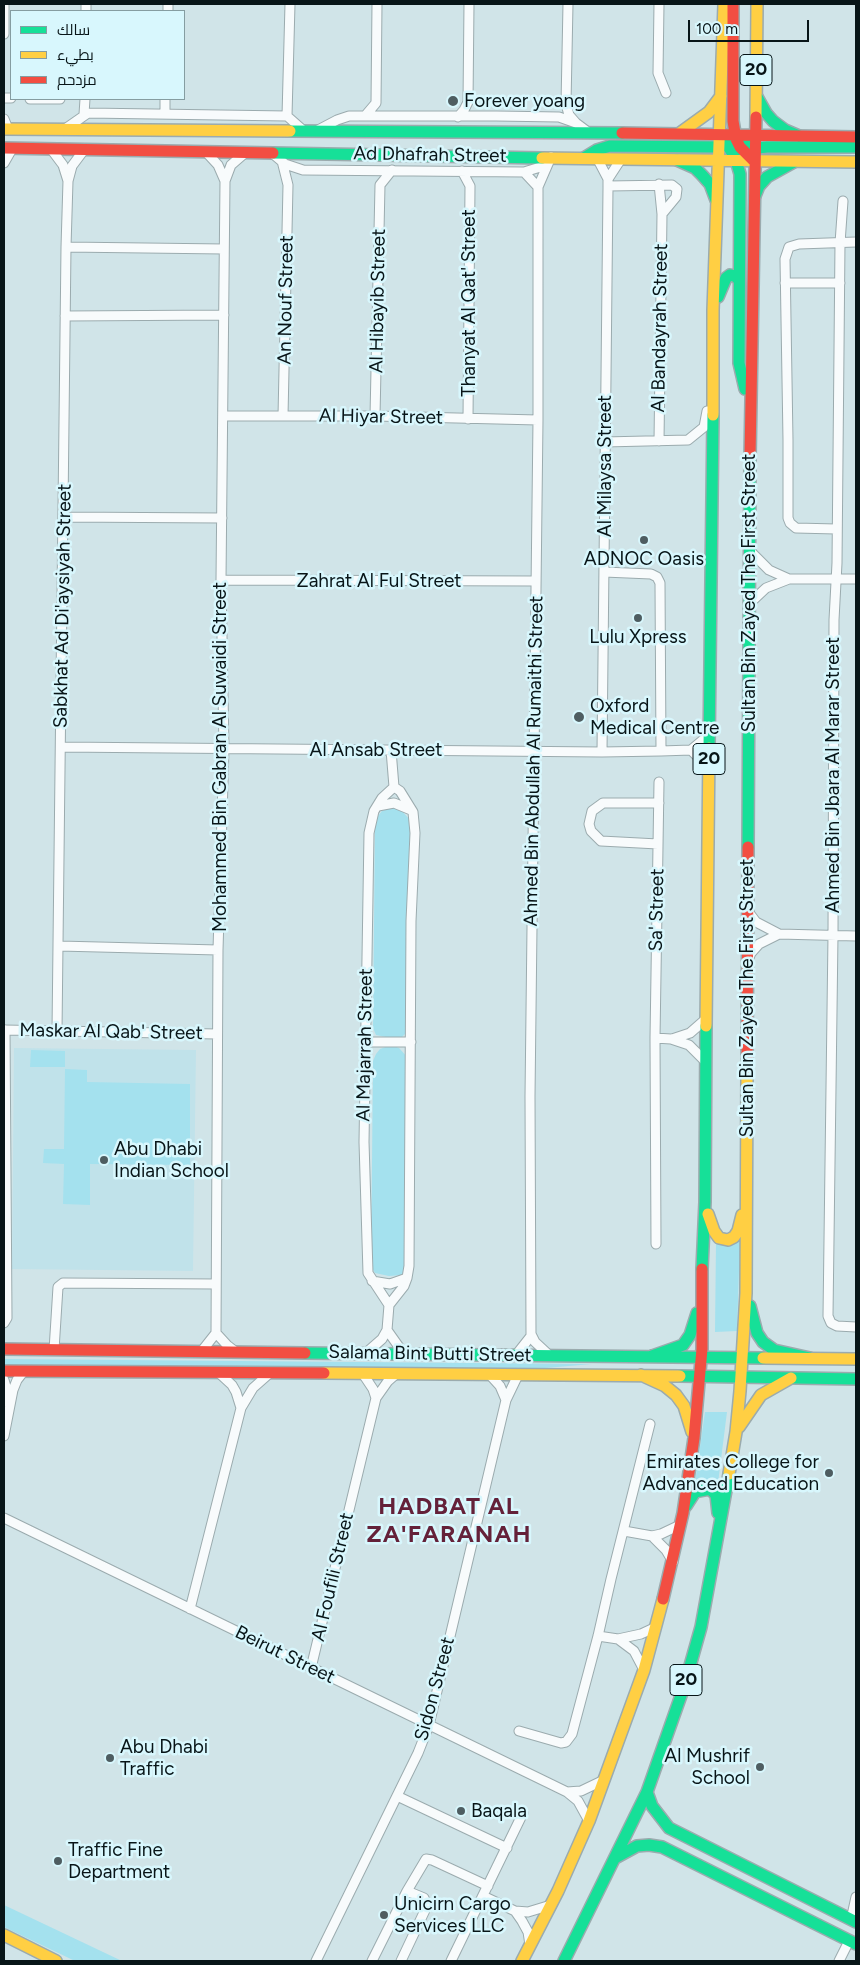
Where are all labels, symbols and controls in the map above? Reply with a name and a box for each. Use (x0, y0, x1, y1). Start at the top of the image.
legend (10, 10, 185, 100)
scale bar (690, 10, 811, 42)
text: 100 m (696, 20, 738, 38)
text: سالك (57, 21, 90, 39)
text: بطيء (57, 46, 94, 64)
road number: 20 (740, 54, 772, 86)
text: مزدحم (57, 71, 97, 89)
place label: Forever yoang (464, 90, 585, 112)
marker: Forever yoang (446, 94, 460, 108)
street label: Ad Dhafrah Street (353, 142, 507, 168)
street label: Thanyat Al Qat' Street (458, 209, 480, 397)
street label: Al Hibayib Street (365, 229, 391, 373)
street label: An Nouf Street (273, 235, 299, 365)
street label: Al Bandayrah Street (647, 243, 673, 413)
street label: Al Milaysa Street (594, 395, 616, 537)
street label: Al Hiyar Street (319, 405, 443, 429)
street label: Sultan Bin Zayed The First Street (738, 454, 760, 732)
street label: Sabkhat Ad Di'aysiyah Street (49, 484, 77, 728)
marker: ADNOC Oasis (638, 534, 650, 546)
place label: ADNOC Oasis (584, 548, 704, 570)
street label: Zahrat Al Ful Street (297, 570, 461, 592)
street label: Mohammed Bin Gabran Al Suwaidi Street (209, 582, 231, 932)
street label: Ahmed Bin Abdullah Al Rumaithi Street (520, 595, 548, 927)
marker: Lulu Xpress (632, 612, 644, 624)
place label: Lulu Xpress (589, 626, 687, 648)
street label: Ahmed Bin Jbara Al Marar Street (822, 637, 844, 913)
place label: Oxford Medical Centre (590, 695, 719, 739)
marker: Oxford Medical Centre (572, 710, 586, 724)
street label: Al Ansab Street (310, 739, 442, 761)
road number: 20 (693, 744, 725, 774)
street label: Sultan Bin Zayed The First Street (736, 859, 758, 1137)
street label: Sa' Street (645, 868, 669, 952)
street label: Al Majarrah Street (352, 968, 378, 1122)
street label: Maskar Al Qab' Street (19, 1019, 203, 1045)
place label: Abu Dhabi Indian School (114, 1138, 229, 1182)
marker: Abu Dhabi Indian School (98, 1154, 110, 1166)
street label: Salama Bint Butti Street (328, 1341, 532, 1367)
place label: Emirates College for Advanced Education (643, 1451, 819, 1495)
marker: Emirates College for Advanced Education (823, 1467, 835, 1479)
district label: HADBAT AL ZA'FARANAH (365, 1493, 533, 1549)
street label: Al Foufili Street (307, 1510, 359, 1644)
street label: Beirut Street (231, 1621, 339, 1689)
street label: Sidon Street (410, 1635, 460, 1743)
road number: 20 (670, 1664, 702, 1696)
place label: Abu Dhabi Traffic (120, 1736, 208, 1780)
place label: Al Mushrif School (664, 1745, 750, 1789)
marker: Abu Dhabi Traffic (104, 1752, 116, 1764)
marker: Al Mushrif School (754, 1761, 766, 1773)
place label: Baqala (471, 1800, 527, 1822)
marker: Baqala (455, 1805, 467, 1817)
place label: Traffic Fine Department (68, 1839, 170, 1883)
marker: Traffic Fine Department (52, 1855, 64, 1867)
place label: Unicirn Cargo Services LLC (394, 1893, 511, 1937)
marker: Unicirn Cargo Services LLC (378, 1909, 390, 1921)

